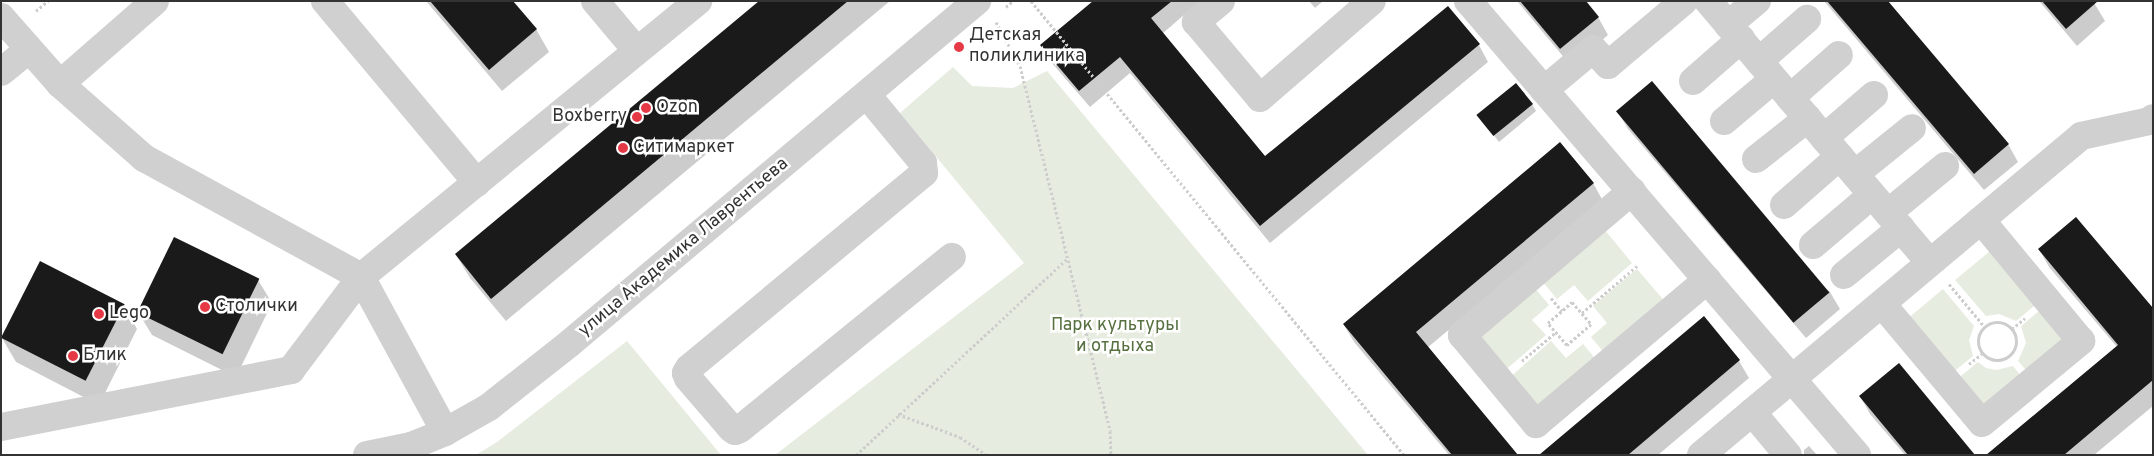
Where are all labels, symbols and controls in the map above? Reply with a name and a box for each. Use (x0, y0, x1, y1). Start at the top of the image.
place label: Детская поликлиника (969, 26, 1085, 68)
marker: Детская поликлиника (953, 41, 965, 53)
place label: Ozon (656, 97, 698, 119)
marker: Ozon (640, 102, 652, 114)
place label: Boxberry (552, 106, 627, 128)
marker: Boxberry (631, 111, 643, 123)
place label: Ситимаркет (633, 137, 734, 159)
marker: Ситимаркет (617, 142, 629, 154)
street label: улица Академика Лаврентьева (574, 154, 794, 342)
place label: Столички (215, 296, 298, 318)
marker: Столички (199, 301, 211, 313)
place label: Lego (109, 303, 149, 325)
marker: Lego (93, 308, 105, 320)
park label: Парк культуры и отдыха (1051, 316, 1179, 358)
place label: Блик (83, 345, 127, 367)
marker: Блик (67, 350, 79, 362)

